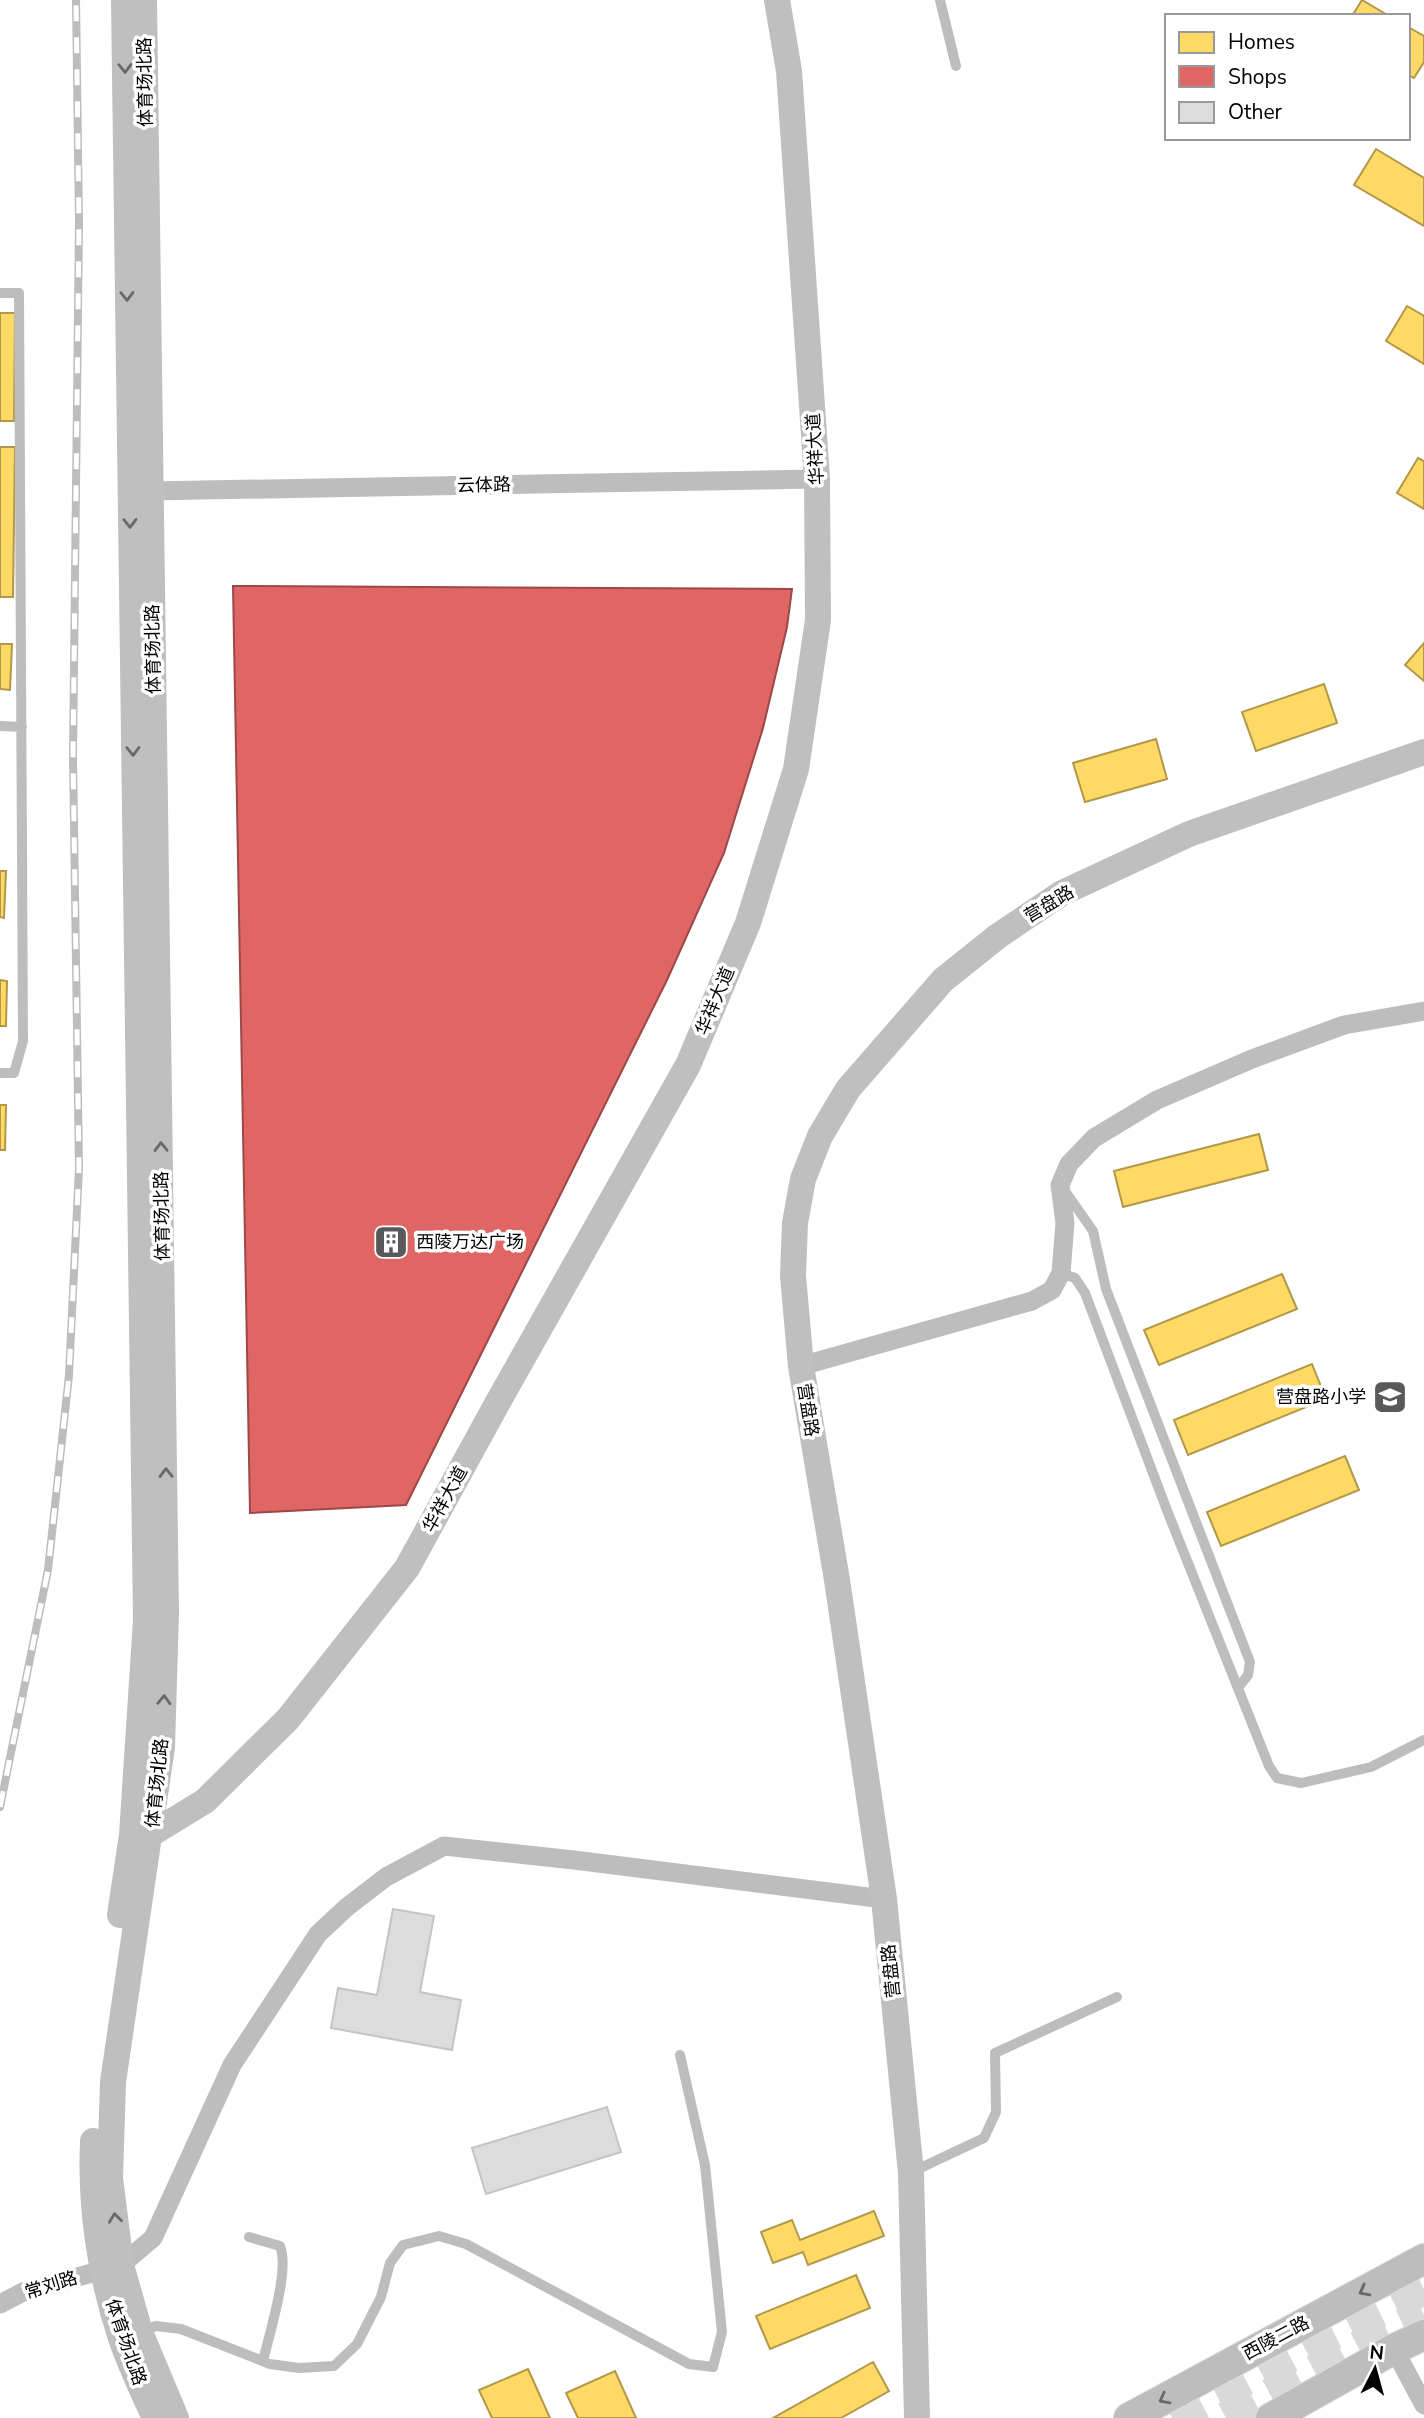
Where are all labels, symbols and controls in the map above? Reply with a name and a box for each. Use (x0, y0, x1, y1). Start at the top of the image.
legend (1165, 14, 1410, 140)
text: Homes (1228, 28, 1295, 56)
street label: 体育场北路 (132, 37, 158, 127)
one-way arrow (117, 63, 133, 74)
text: Shops (1228, 63, 1287, 91)
text: Other (1228, 98, 1283, 126)
one-way arrow (119, 291, 135, 301)
street label: 华祥大道 (801, 412, 829, 486)
street label: 云体路 (457, 473, 511, 497)
one-way arrow (122, 518, 138, 529)
street label: 体育场北路 (140, 604, 166, 694)
one-way arrow (125, 746, 141, 756)
street label: 营盘路 (1020, 880, 1078, 928)
street label: 华祥大道 (690, 963, 740, 1039)
one-way arrow (153, 1142, 168, 1153)
street label: 体育场北路 (149, 1171, 175, 1261)
building icon: 西陵万达广场 (372, 1223, 410, 1261)
place label: 西陵万达广场 (416, 1230, 524, 1254)
school or university icon: 营盘路小学 (1371, 1378, 1409, 1416)
street label: 营盘路 (792, 1381, 824, 1439)
place label: 营盘路小学 (1276, 1385, 1366, 1409)
street label: 华祥大道 (417, 1462, 473, 1536)
one-way arrow (158, 1467, 173, 1478)
one-way arrow (156, 1694, 171, 1705)
street label: 体育场北路 (140, 1737, 174, 1829)
street label: 营盘路 (876, 1943, 906, 1999)
one-way arrow (107, 2212, 122, 2224)
street label: 常刘路 (22, 2266, 80, 2304)
one-way arrow (1359, 2283, 1371, 2296)
street label: 体育场北路 (100, 2296, 152, 2388)
street label: 西陵二路 (1239, 2311, 1313, 2365)
north arrow (1340, 2334, 1410, 2404)
text: N (1368, 2339, 1385, 2367)
one-way arrow (1158, 2391, 1171, 2404)

